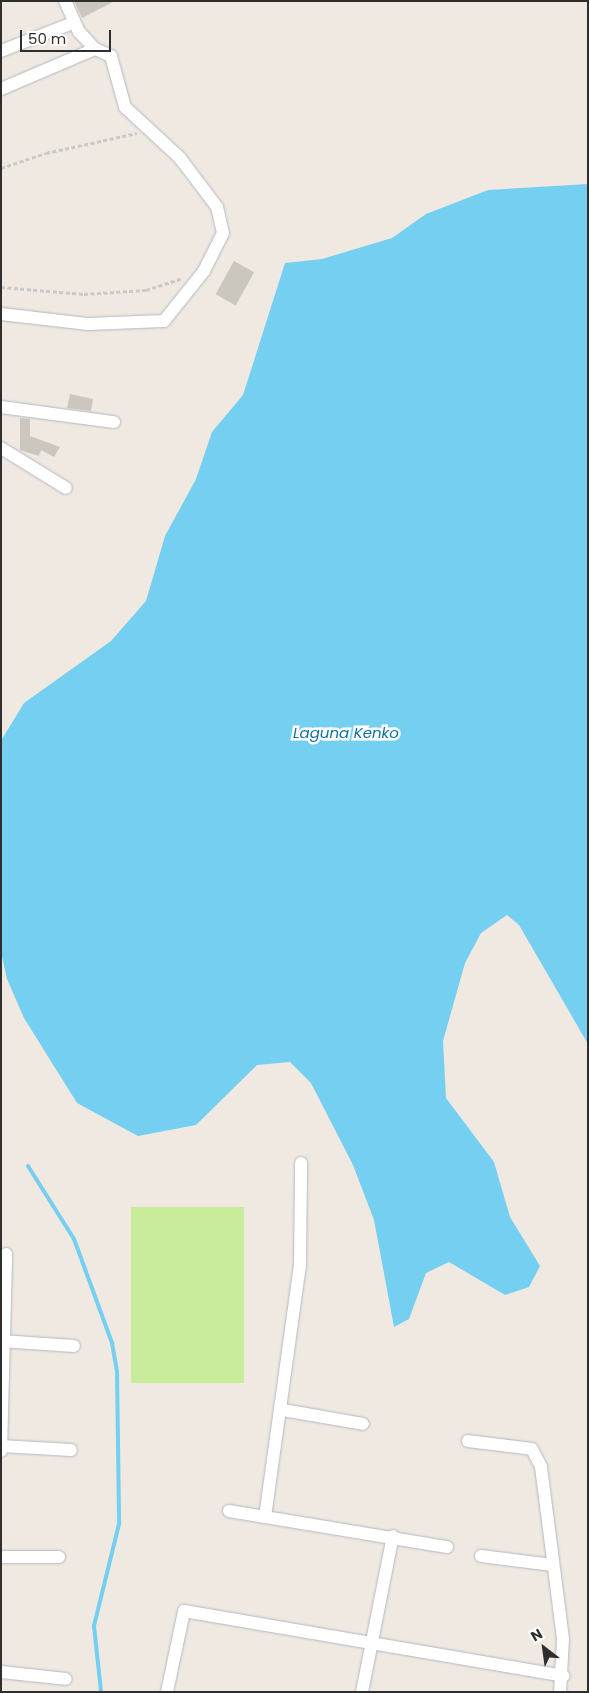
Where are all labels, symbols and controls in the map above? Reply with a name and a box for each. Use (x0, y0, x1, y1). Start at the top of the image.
scale bar (22, 20, 114, 52)
text: 50 m (28, 28, 66, 49)
water label: Laguna Kenko (293, 724, 399, 742)
north arrow (519, 1623, 569, 1673)
text: N (527, 1624, 546, 1646)

